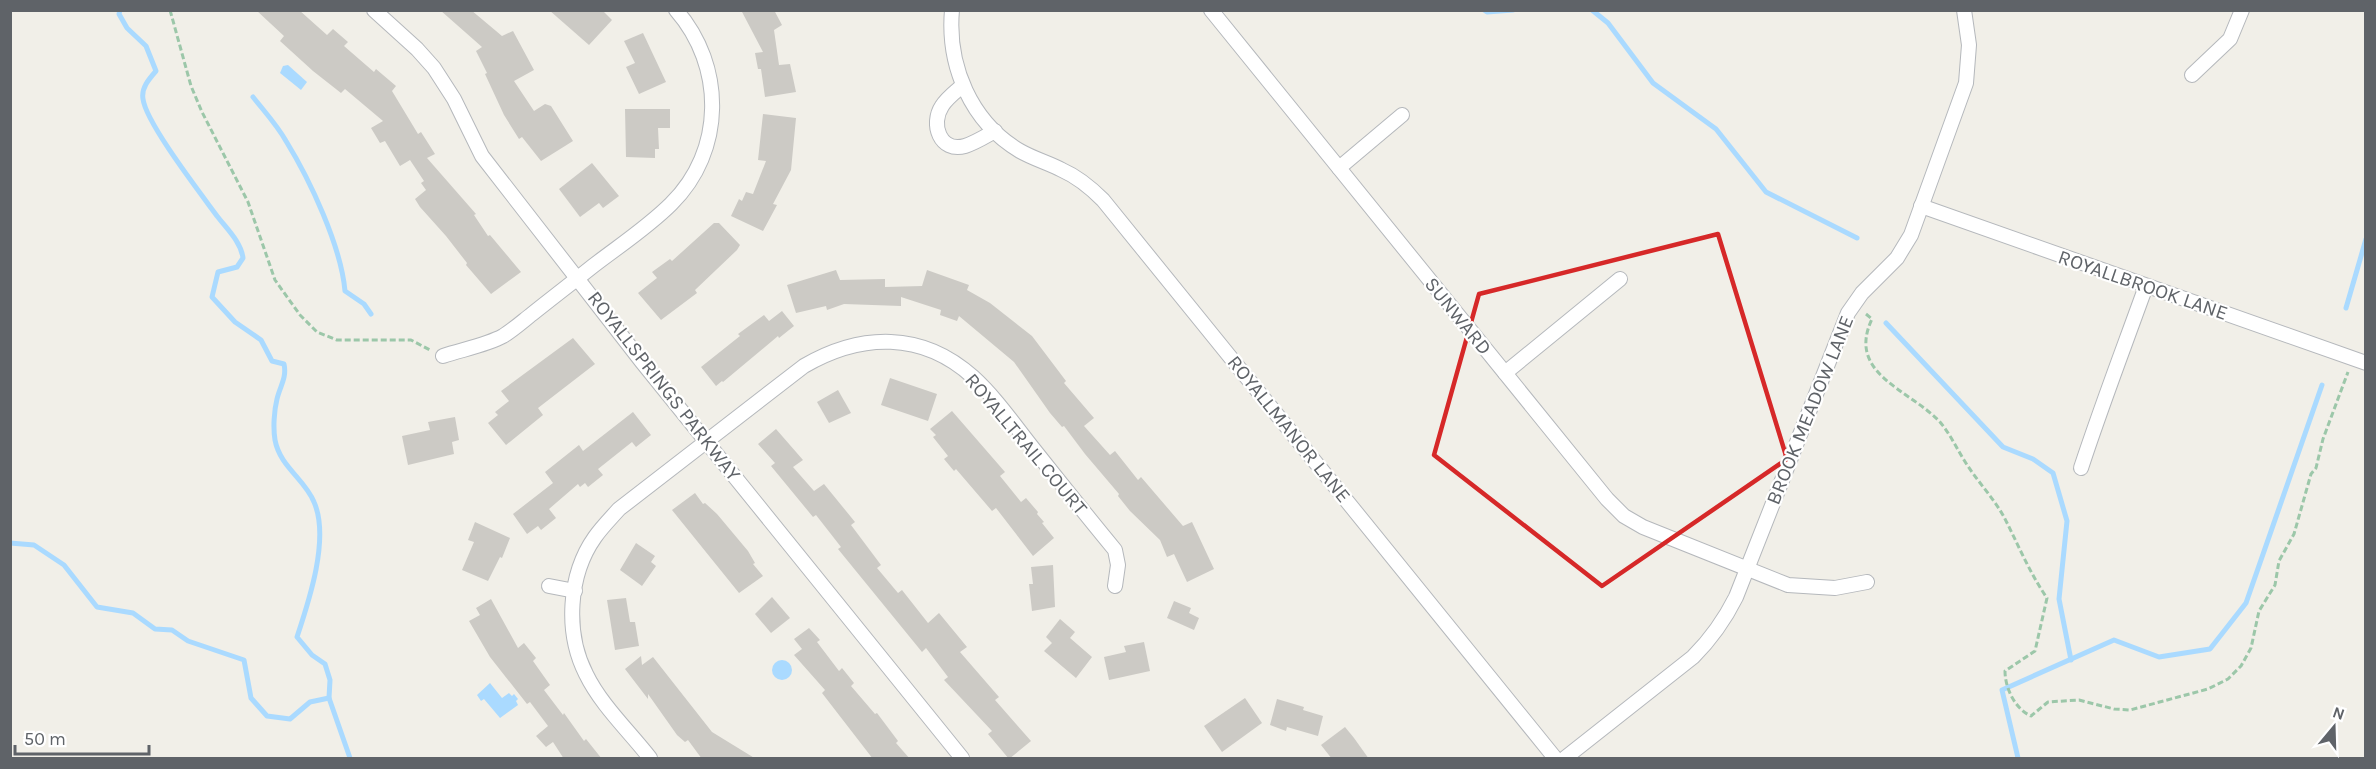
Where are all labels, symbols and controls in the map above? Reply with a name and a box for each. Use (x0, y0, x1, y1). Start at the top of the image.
street label: ROYALLBROOK LANE (2055, 245, 2231, 325)
street label: SUNWARD (1420, 273, 1496, 359)
street label: ROYALLSPRINGS PARKWAY (583, 287, 745, 485)
street label: BROOK MEADOW LANE (1762, 312, 1858, 508)
street label: ROYALLMANOR LANE (1223, 351, 1355, 507)
street label: ROYALLTRAIL COURT (960, 369, 1092, 519)
north arrow (2304, 697, 2364, 757)
text: N (2330, 702, 2347, 724)
scale bar (15, 718, 148, 756)
text: 50 m (24, 728, 66, 750)

